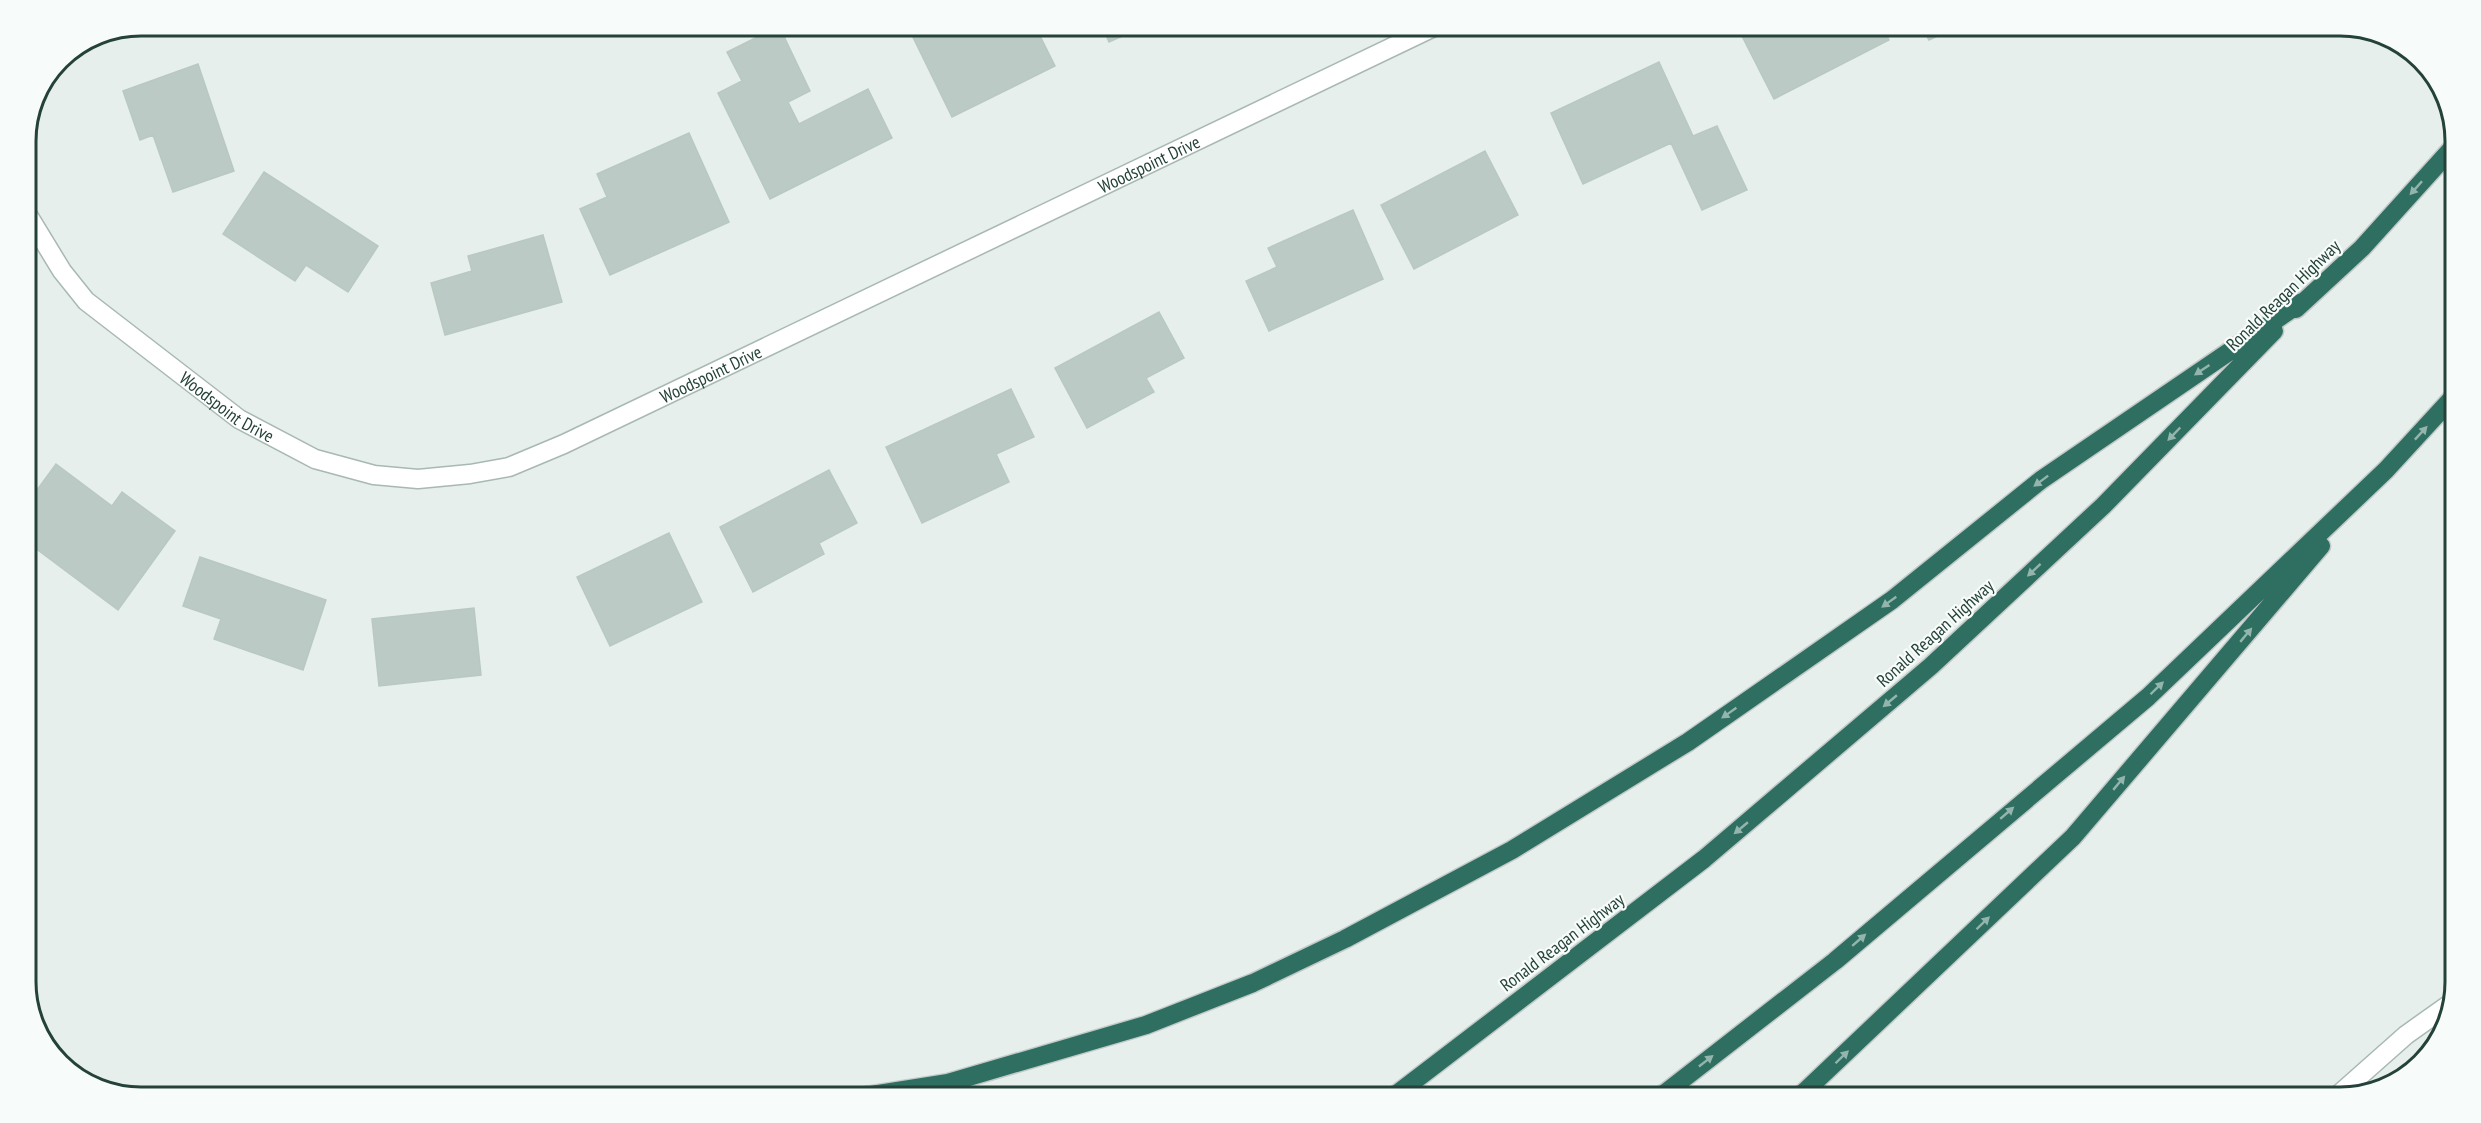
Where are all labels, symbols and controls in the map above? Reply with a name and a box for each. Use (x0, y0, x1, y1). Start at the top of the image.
street label: Woodspoint Drive (1094, 130, 1203, 198)
one-way arrow (2410, 180, 2423, 195)
street label: Ronald Reagan Highway (2221, 235, 2345, 355)
street label: Woodspoint Drive (656, 340, 765, 408)
one-way arrow (2194, 365, 2210, 376)
street label: Woodspoint Drive (175, 366, 278, 447)
one-way arrow (2414, 425, 2428, 440)
one-way arrow (2167, 427, 2181, 441)
one-way arrow (2034, 475, 2050, 487)
one-way arrow (2028, 563, 2042, 577)
street label: Ronald Reagan Highway (1872, 574, 1998, 692)
one-way arrow (1881, 596, 1897, 608)
one-way arrow (2239, 627, 2252, 643)
one-way arrow (2149, 682, 2163, 696)
one-way arrow (1882, 695, 1898, 708)
one-way arrow (1721, 707, 1737, 719)
one-way arrow (2112, 776, 2125, 791)
one-way arrow (1999, 807, 2015, 820)
one-way arrow (1733, 821, 1749, 834)
street label: Ronald Reagan Highway (1495, 888, 1629, 996)
one-way arrow (1976, 916, 1990, 930)
one-way arrow (1851, 934, 1866, 947)
one-way arrow (1834, 1050, 1849, 1064)
one-way arrow (1699, 1056, 1714, 1068)

